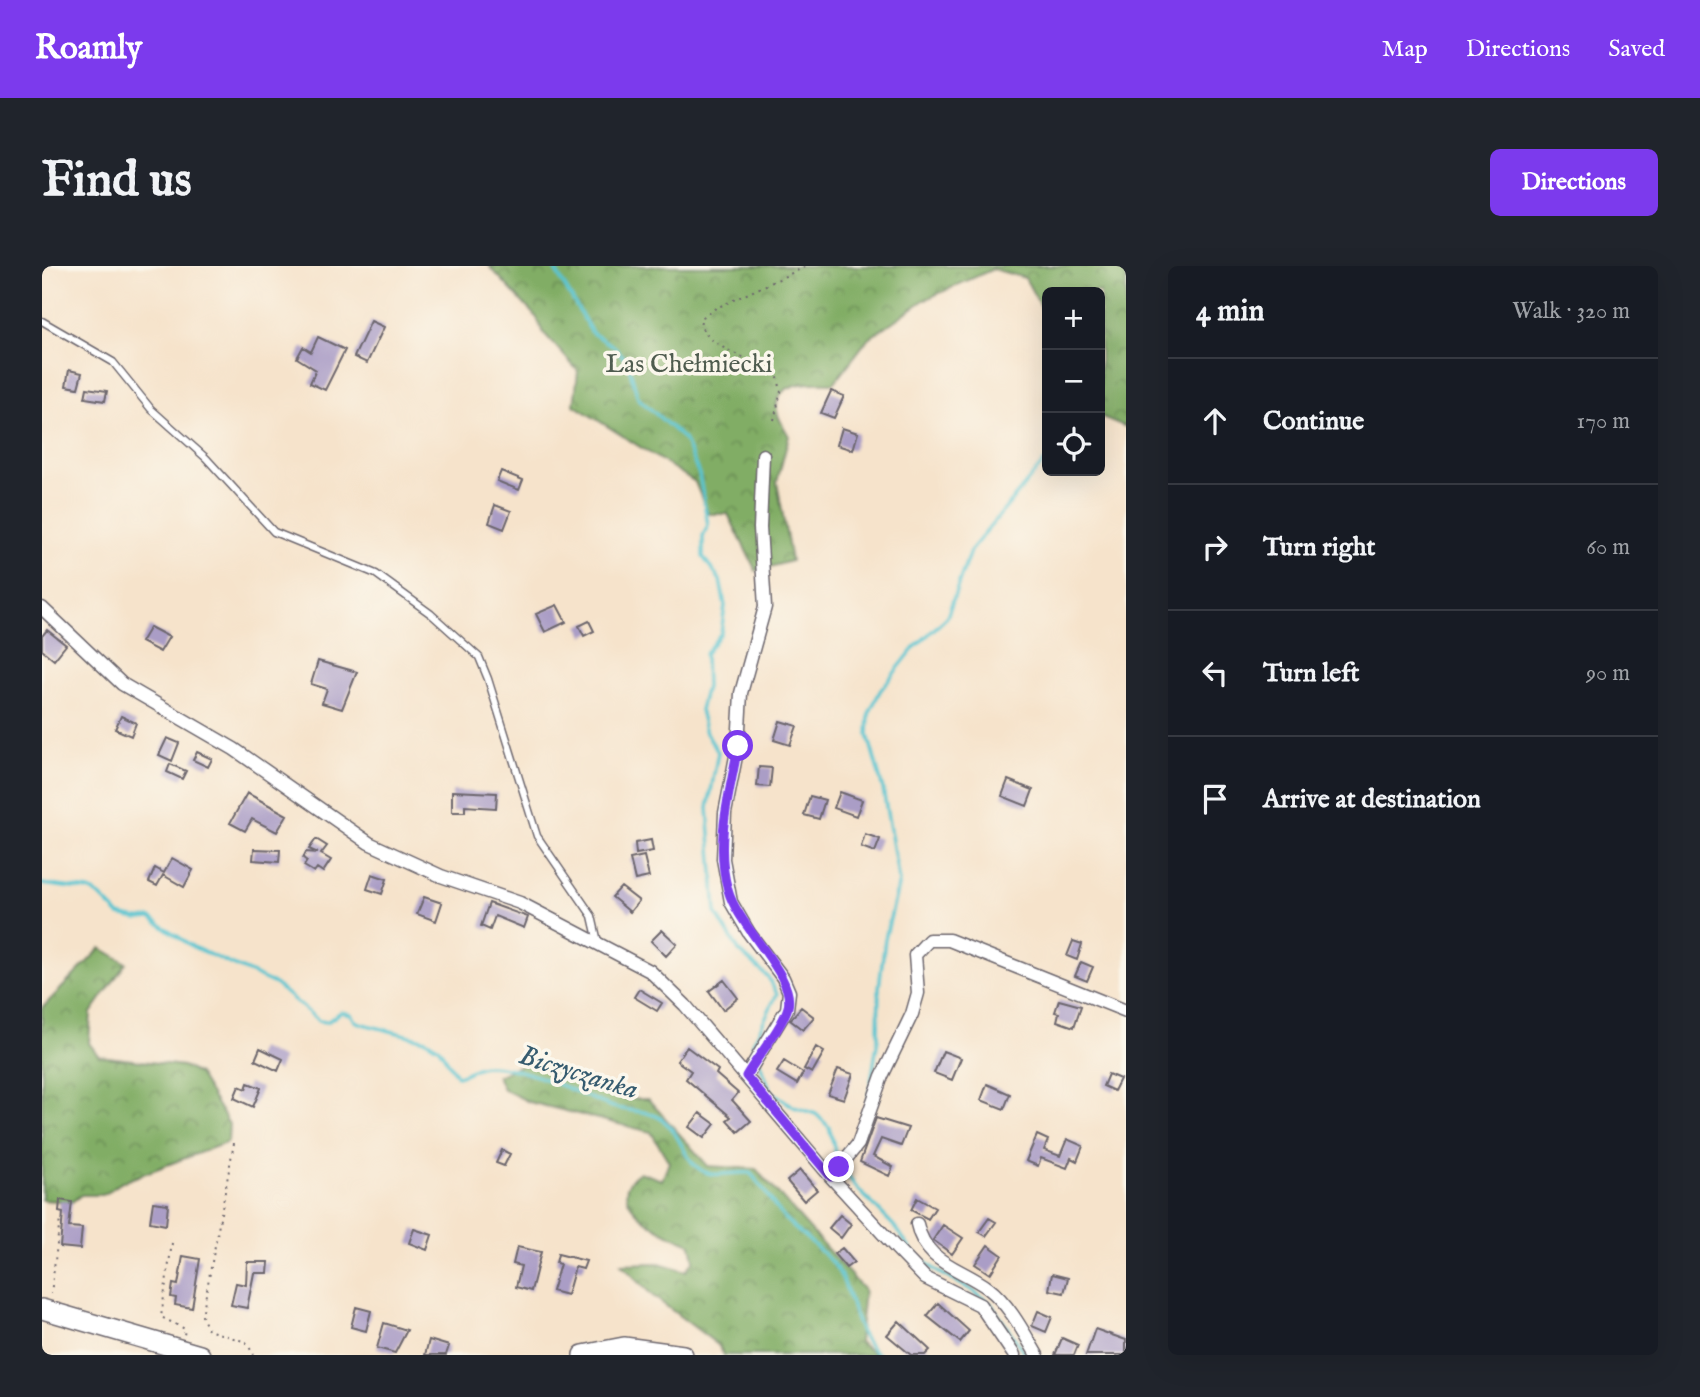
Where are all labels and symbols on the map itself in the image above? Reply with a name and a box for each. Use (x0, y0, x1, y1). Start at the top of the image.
park label: Las Chełmiecki (606, 348, 773, 381)
route start (722, 730, 753, 761)
water label: Biczyczanka (514, 1039, 642, 1108)
route end (823, 1151, 854, 1182)

